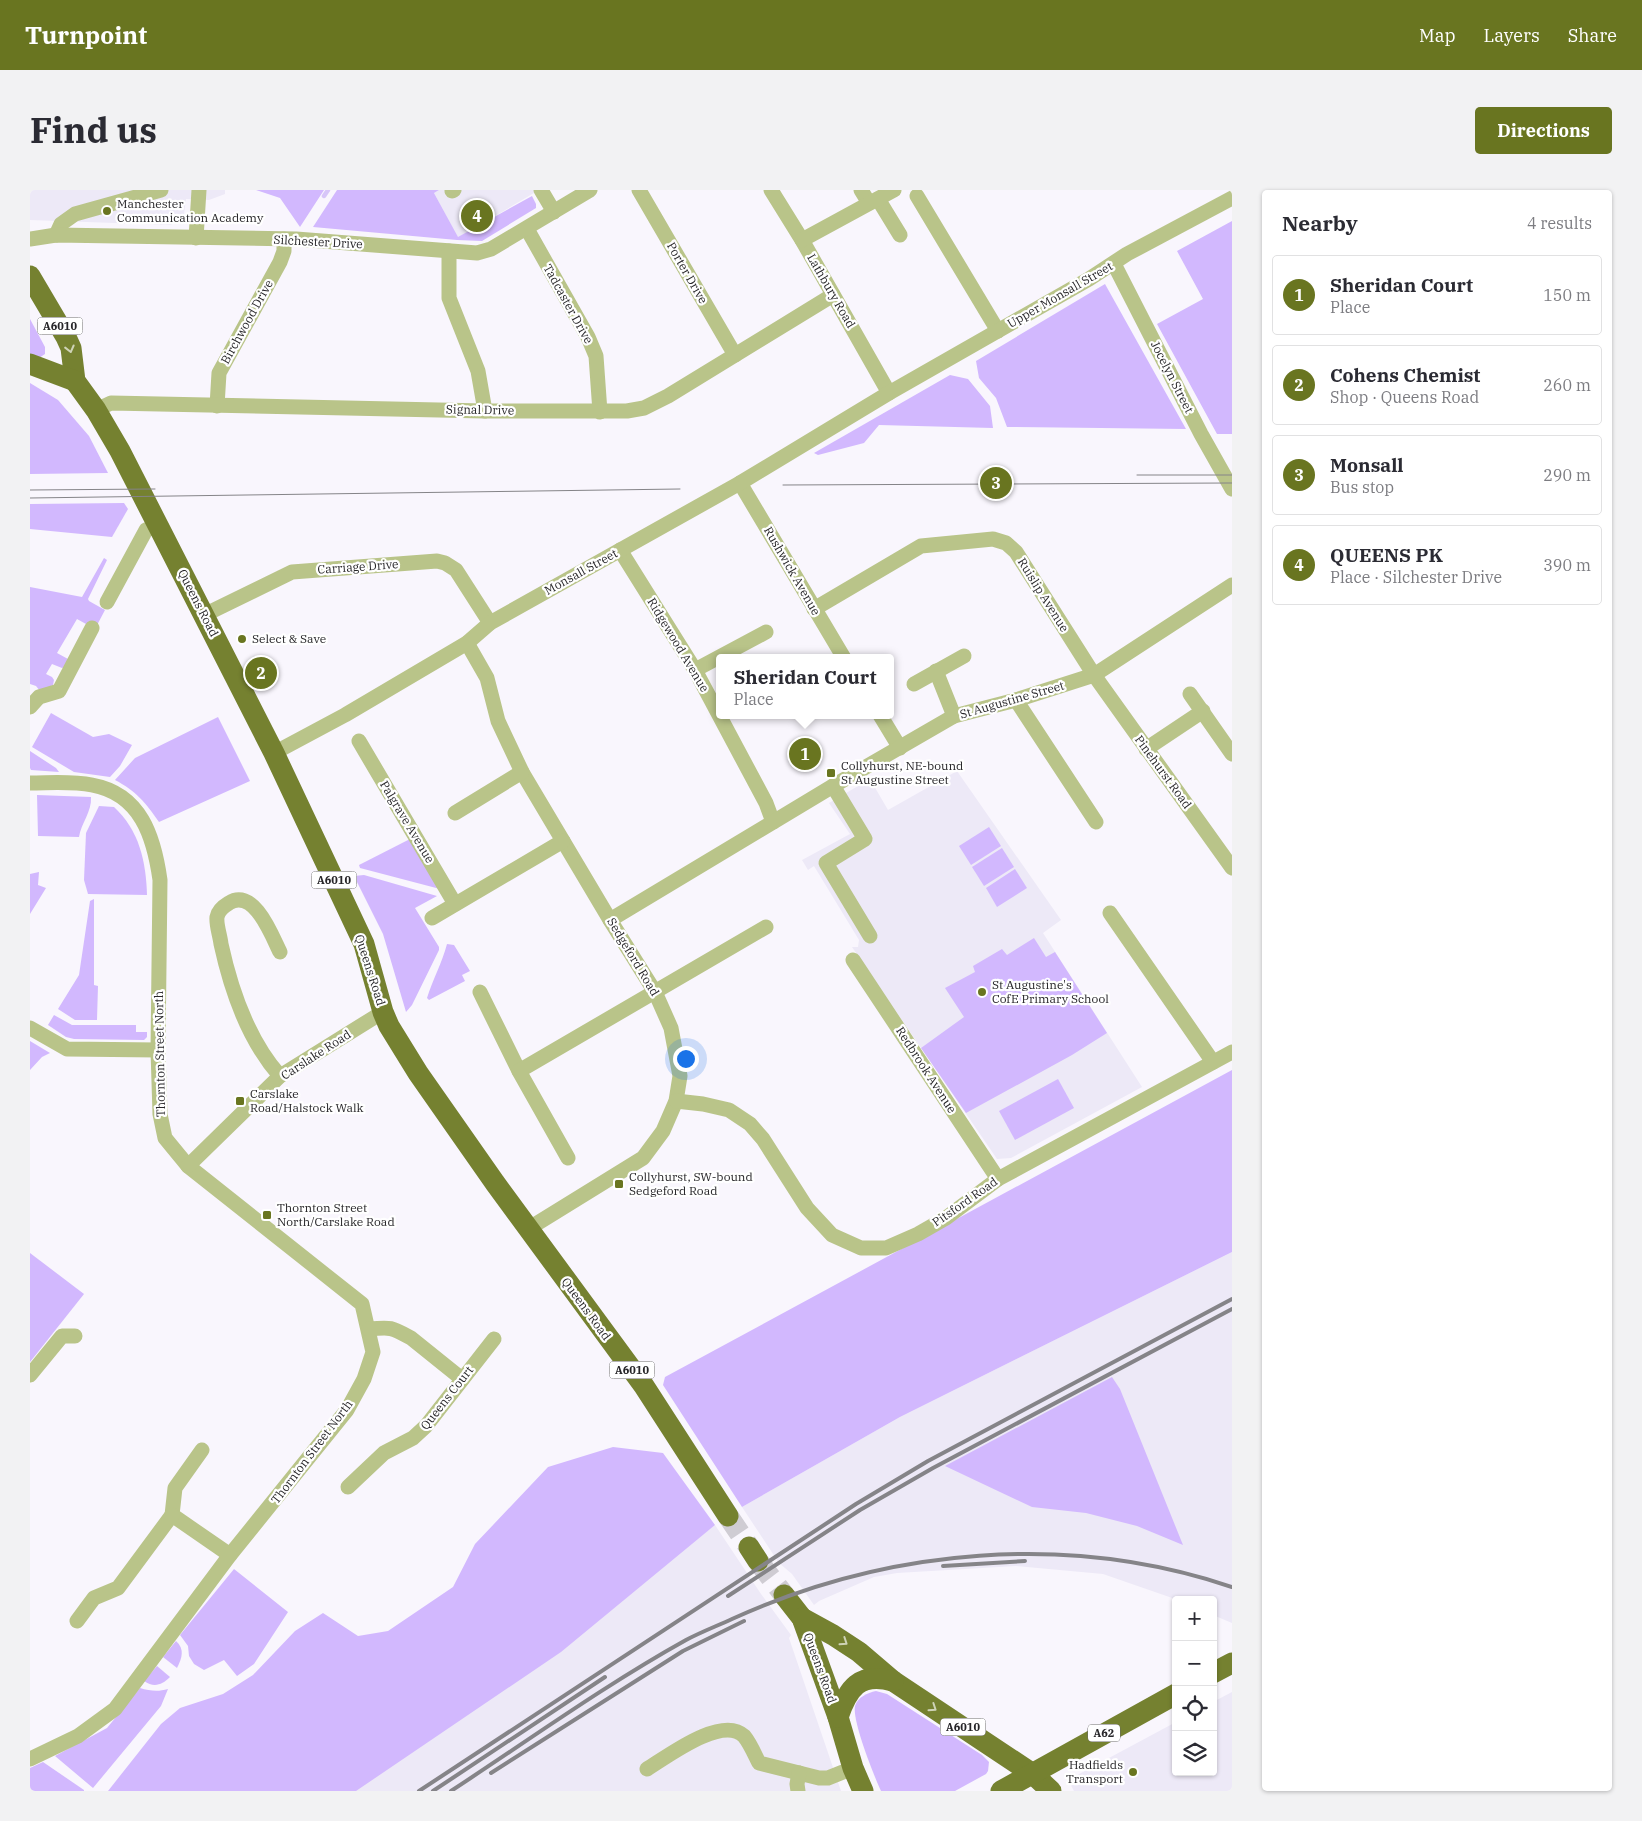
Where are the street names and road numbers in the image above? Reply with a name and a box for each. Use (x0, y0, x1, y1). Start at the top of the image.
street label: Silchester Drive (273, 232, 363, 251)
street label: Porter Drive (664, 239, 711, 306)
street label: Lathbury Road (804, 251, 859, 331)
street label: Upper Monsall Street (1004, 258, 1115, 331)
street label: Tadcaster Drive (540, 261, 597, 346)
street label: Birchwood Drive (217, 277, 276, 367)
road number: A6010 (38, 318, 82, 334)
street label: Jocelyn Street (1148, 338, 1197, 415)
street label: Signal Drive (446, 401, 514, 418)
street label: Rushwick Avenue (761, 524, 824, 618)
street label: Monsall Street (542, 545, 620, 598)
street label: Ruislip Avenue (1015, 555, 1072, 635)
street label: Carriage Drive (317, 556, 399, 577)
street label: Queens Road (175, 566, 222, 639)
street label: Ridgewood Avenue (644, 595, 712, 695)
street label: St Augustine Street (958, 677, 1066, 722)
street label: Pinehurst Road (1132, 732, 1195, 811)
street label: Palgrave Avenue (377, 778, 438, 866)
road number: A6010 (312, 872, 356, 888)
street label: Sedgeford Road (604, 915, 663, 999)
street label: Queens Road (352, 932, 389, 1007)
street label: Thornton Street North (151, 990, 168, 1117)
street label: Redbrook Avenue (893, 1024, 960, 1116)
street label: Carslake Road (278, 1026, 353, 1083)
street label: Pitsford Road (929, 1174, 1000, 1230)
street label: Queens Road (559, 1274, 614, 1343)
road number: A6010 (610, 1362, 654, 1378)
street label: Queens Court (417, 1363, 476, 1433)
street label: Thornton Street North (268, 1396, 356, 1507)
street label: Queens Road (801, 1631, 840, 1705)
road number: A6010 (940, 1718, 986, 1735)
road number: A62 (1088, 1725, 1120, 1742)

